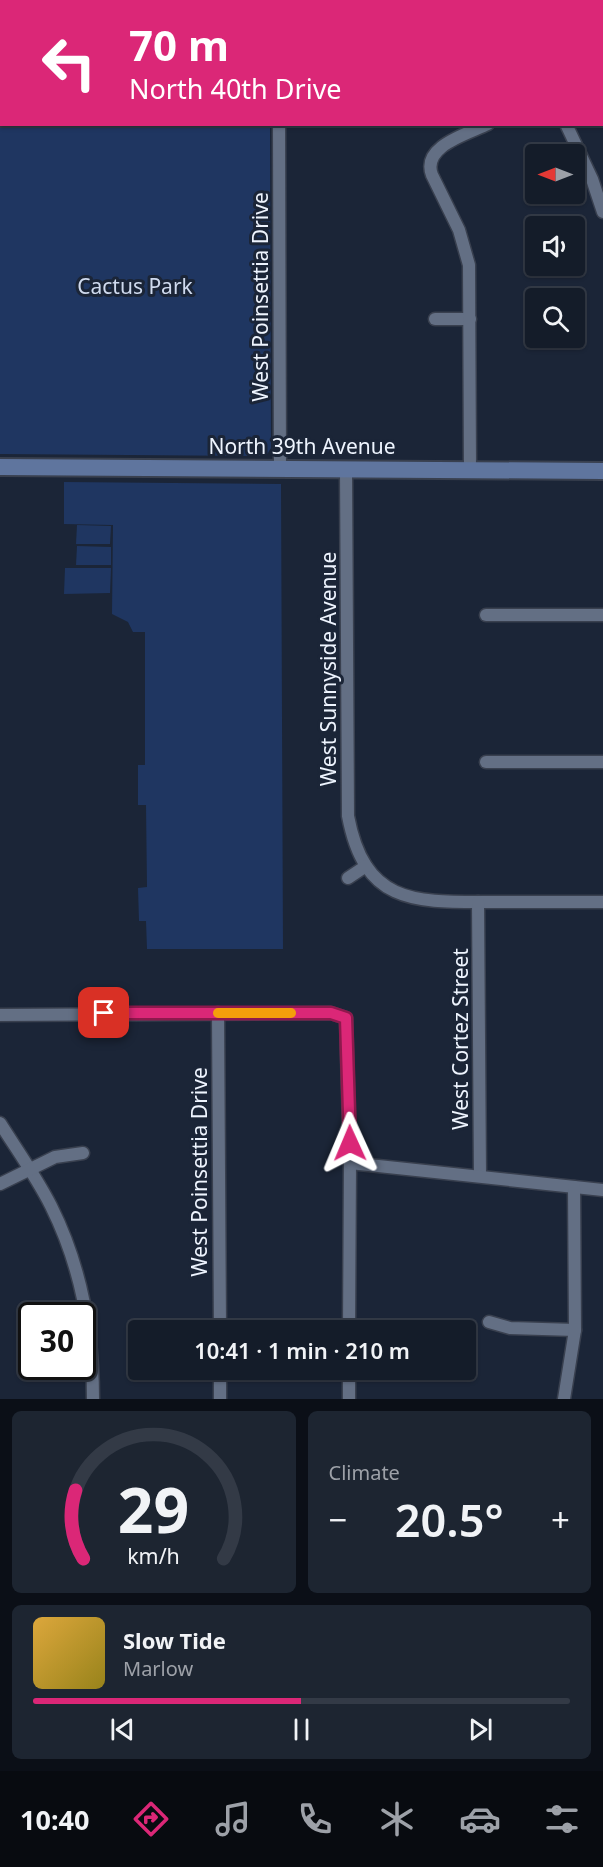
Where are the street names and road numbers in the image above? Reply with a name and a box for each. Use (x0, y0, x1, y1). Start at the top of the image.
street label: West Poinsettia Drive (246, 192, 274, 402)
street label: North 39th Avenue (208, 432, 396, 460)
street label: West Sunnyside Avenue (314, 552, 342, 786)
street label: West Cortez Street (446, 948, 474, 1130)
street label: West Poinsettia Drive (185, 1067, 213, 1277)

